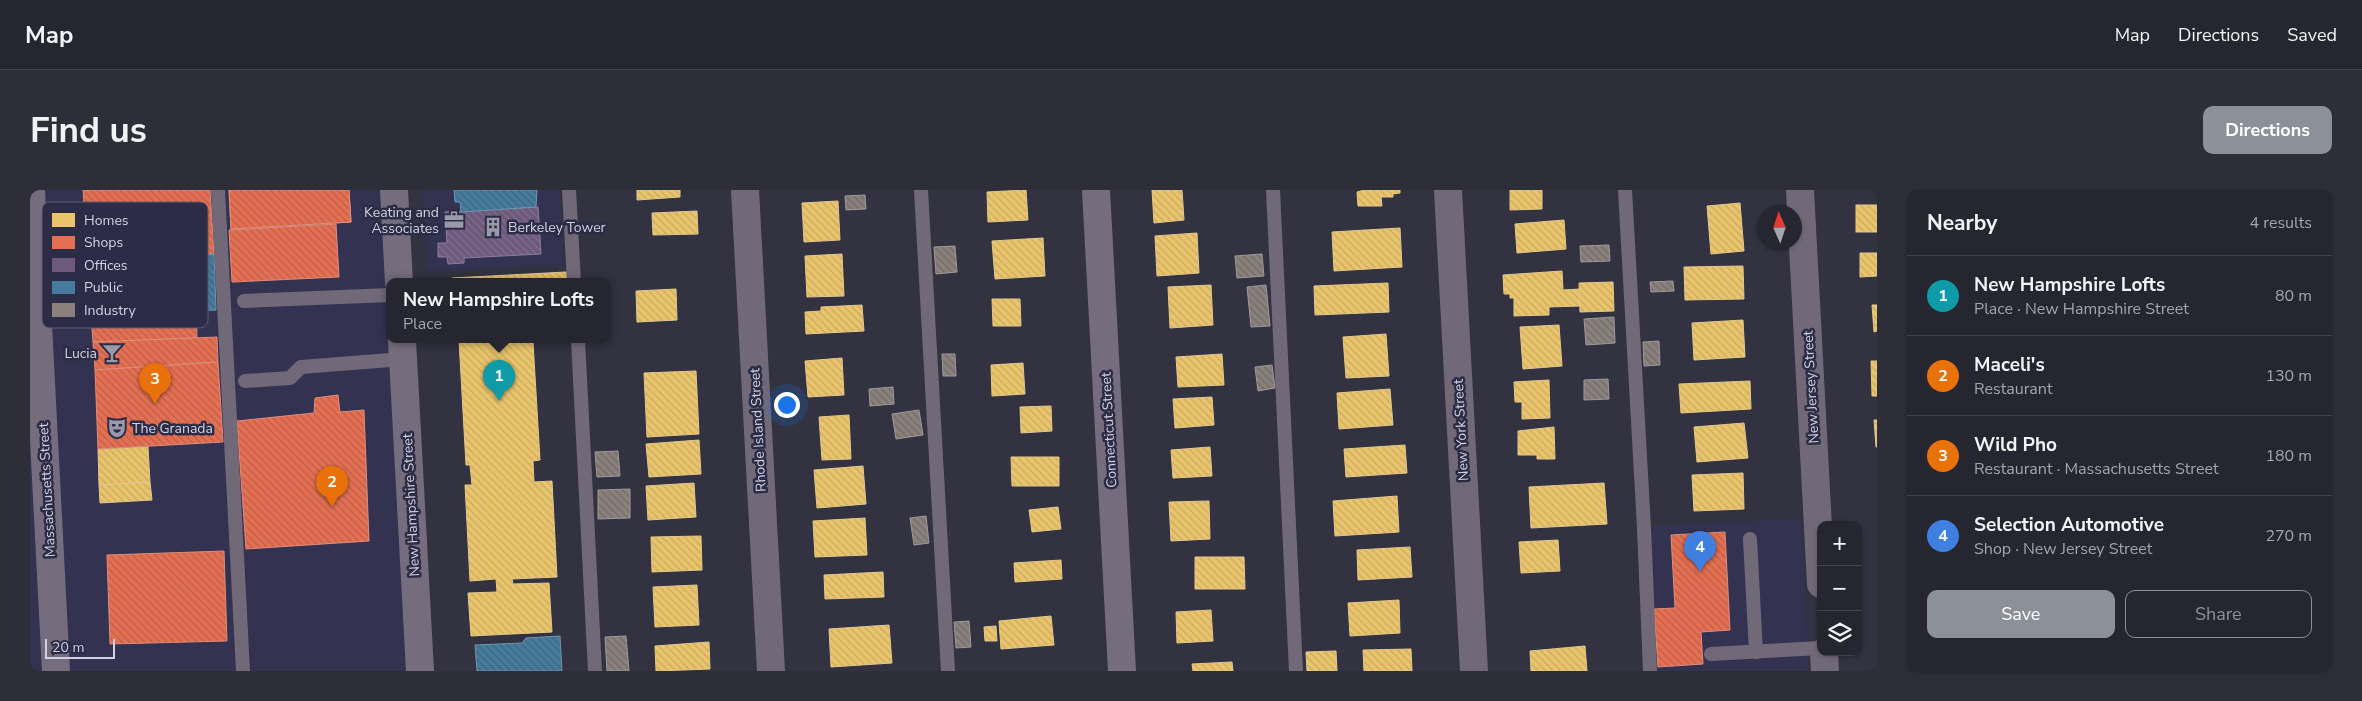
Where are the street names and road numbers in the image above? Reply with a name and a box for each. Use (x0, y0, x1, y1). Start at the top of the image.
street label: New Jersey Street (1799, 330, 1823, 444)
street label: Rhode Island Street (745, 367, 771, 492)
street label: Connecticut Street (1096, 372, 1122, 488)
street label: New York Street (1449, 379, 1473, 481)
street label: Massachusetts Street (34, 422, 60, 558)
street label: New Hampshire Street (398, 433, 424, 577)

